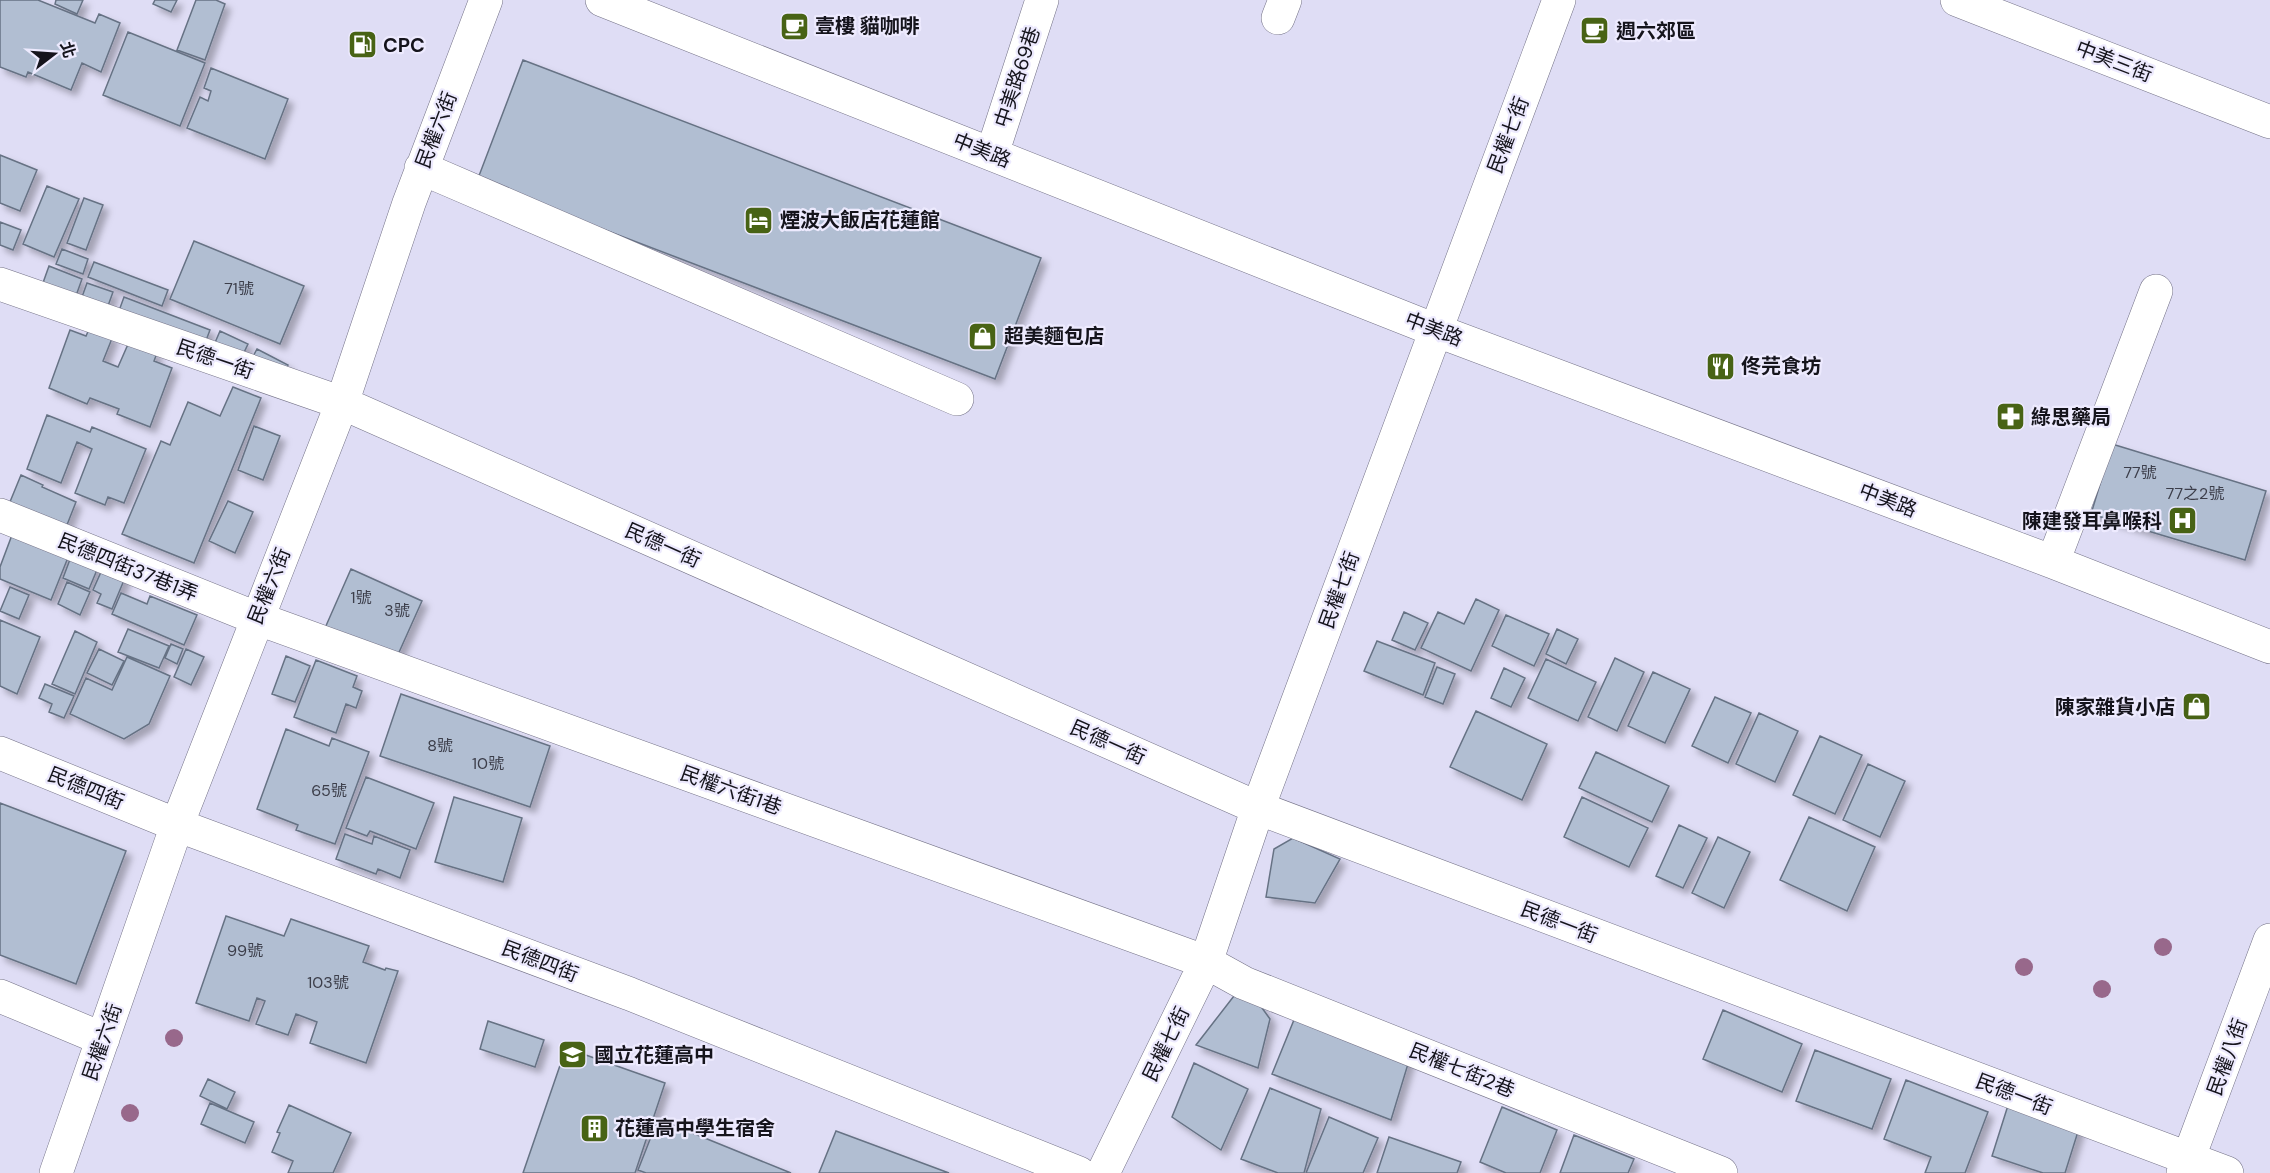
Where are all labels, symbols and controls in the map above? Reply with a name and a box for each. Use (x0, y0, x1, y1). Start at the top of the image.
cafe icon: 壹樓 貓咖啡 (778, 10, 810, 42)
place label: 壹樓 貓咖啡 (815, 13, 920, 39)
cafe icon: 週六郊區 (1579, 15, 1611, 47)
place label: 週六郊區 (1616, 18, 1696, 44)
street label: 中美路69巷 (988, 23, 1046, 131)
north arrow (24, 24, 84, 84)
fuel station icon: CPC (346, 29, 378, 61)
place label: CPC (383, 32, 425, 58)
street label: 中美三街 (2072, 35, 2156, 87)
text: 北 (55, 39, 80, 60)
street label: 民權六街 (410, 88, 462, 172)
street label: 民權七街 (1482, 93, 1534, 177)
street label: 中美路 (949, 127, 1015, 173)
hotel icon: 煙波大飯店花蓮館 (743, 204, 775, 236)
place label: 煙波大飯店花蓮館 (780, 207, 940, 233)
house number: 71號 (224, 278, 254, 299)
street label: 中美路 (1401, 306, 1467, 352)
shop icon: 超美麵包店 (967, 320, 999, 352)
place label: 超美麵包店 (1004, 323, 1104, 349)
street label: 民德一街 (173, 334, 257, 384)
restaurant icon: 佟芫食坊 (1704, 350, 1736, 382)
place label: 佟芫食坊 (1741, 353, 1821, 379)
pharmacy icon: 綠思藥局 (1994, 401, 2026, 433)
place label: 綠思藥局 (2031, 404, 2111, 430)
house number: 77號 (2123, 462, 2157, 483)
street label: 中美路 (1855, 477, 1921, 523)
house number: 77之2號 (2166, 483, 2224, 504)
hospital icon: 陳建發耳鼻喉科 (2167, 505, 2199, 537)
place label: 陳建發耳鼻喉科 (2022, 508, 2162, 534)
street label: 民德一街 (621, 517, 705, 573)
street label: 民德四街37巷1弄 (54, 527, 202, 607)
street label: 民權六街 (242, 544, 296, 628)
street label: 民權七街 (1313, 548, 1365, 632)
house number: 1號 (351, 587, 372, 608)
house number: 3號 (384, 600, 410, 621)
shop icon: 陳家雜貨小店 (2180, 691, 2212, 723)
place label: 陳家雜貨小店 (2055, 694, 2175, 720)
street label: 民德一街 (1066, 714, 1150, 770)
house number: 8號 (427, 735, 453, 756)
house number: 10號 (472, 753, 504, 774)
street label: 民權六街1巷 (677, 760, 785, 820)
street label: 民德四街 (44, 761, 128, 815)
house number: 65號 (311, 780, 347, 801)
street label: 民德一街 (1517, 896, 1601, 948)
street label: 民德四街 (498, 935, 582, 987)
house number: 99號 (227, 940, 263, 961)
house number: 103號 (307, 972, 349, 993)
street label: 民權六街 (77, 1000, 127, 1084)
street label: 民權七街 (1137, 1002, 1195, 1086)
street label: 民權八街 (2201, 1015, 2253, 1099)
street label: 民權七街2巷 (1405, 1037, 1519, 1103)
school or university icon: 國立花蓮高中 (557, 1039, 589, 1071)
place label: 國立花蓮高中 (594, 1042, 714, 1068)
street label: 民德一街 (1972, 1068, 2056, 1120)
building icon: 花蓮高中學生宿舍 (578, 1112, 610, 1144)
place label: 花蓮高中學生宿舍 (615, 1115, 775, 1141)

